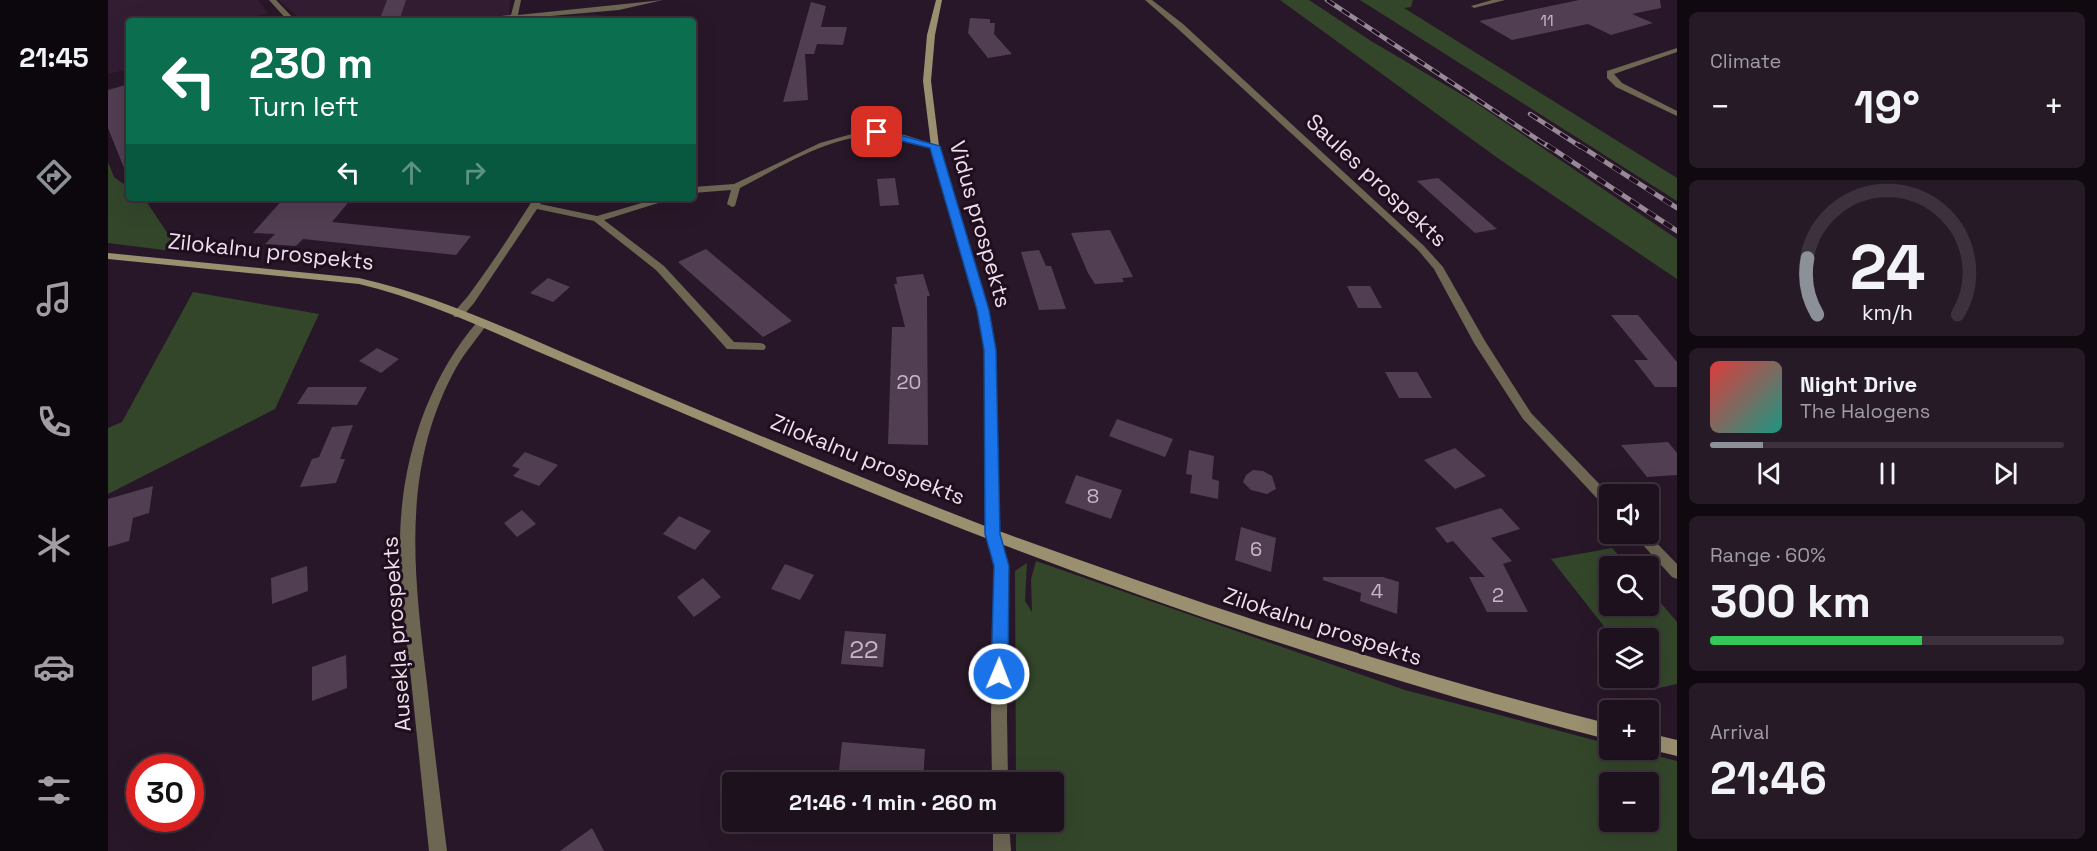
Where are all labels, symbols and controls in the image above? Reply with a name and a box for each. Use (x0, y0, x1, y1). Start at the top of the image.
house number: 11 (1540, 10, 1554, 31)
text: 230 m (249, 37, 373, 90)
text: 21:45 (19, 40, 89, 75)
icon: left (150, 42, 228, 120)
text: Climate (1710, 48, 1781, 74)
text: 19° (1854, 79, 1920, 136)
text: − (1710, 86, 1730, 128)
text: + (2044, 86, 2064, 128)
text: Turn left (249, 89, 359, 124)
pin (851, 106, 902, 157)
street label: Saules prospekts (1301, 107, 1453, 253)
icon: arrive (860, 115, 893, 148)
street label: Vidus prospekts (944, 138, 1018, 310)
icon: directions (33, 156, 75, 198)
icon: left (332, 156, 365, 189)
icon: ahead (395, 156, 428, 189)
icon: right (458, 156, 491, 189)
street label: Zilokalnu prospekts (167, 226, 375, 276)
text: 24 (1849, 228, 1925, 307)
icon: music (33, 278, 75, 320)
text: km/h (1861, 299, 1913, 326)
house number: 20 (897, 369, 921, 395)
text: Night Drive (1800, 370, 1917, 398)
text: The Halogens (1800, 398, 1930, 424)
icon: phone (33, 401, 75, 443)
street label: Zilokalnu prospekts (767, 407, 969, 511)
icon: previous (1753, 457, 1786, 490)
icon: pause (1871, 457, 1904, 490)
icon: next (1989, 457, 2022, 490)
house number: 8 (1087, 483, 1099, 509)
map controls (1599, 484, 1659, 832)
button: sound (1599, 484, 1659, 544)
icon: climate (33, 524, 75, 566)
street label: Ausekļa prospekts (375, 536, 417, 732)
house number: 6 (1250, 536, 1262, 562)
text: Range · 60% (1710, 542, 1826, 568)
button: search (1599, 556, 1659, 616)
text: 300 km (1710, 573, 1871, 630)
house number: 4 (1371, 578, 1383, 604)
street label: Zilokalnu prospekts (1220, 581, 1426, 671)
house number: 2 (1492, 582, 1504, 608)
button: layers (1599, 628, 1659, 688)
house number: 22 (850, 634, 878, 665)
position arrow (967, 642, 1031, 706)
icon: car (33, 646, 75, 688)
button: + (1599, 700, 1659, 760)
text: Arrival (1710, 719, 1769, 745)
text: 21:46 (1710, 750, 1827, 807)
speed limit sign: 30 (126, 754, 204, 832)
icon: filters (33, 769, 75, 811)
button: − (1599, 772, 1659, 832)
text: 21:46 · 1 min · 260 m (789, 788, 997, 816)

